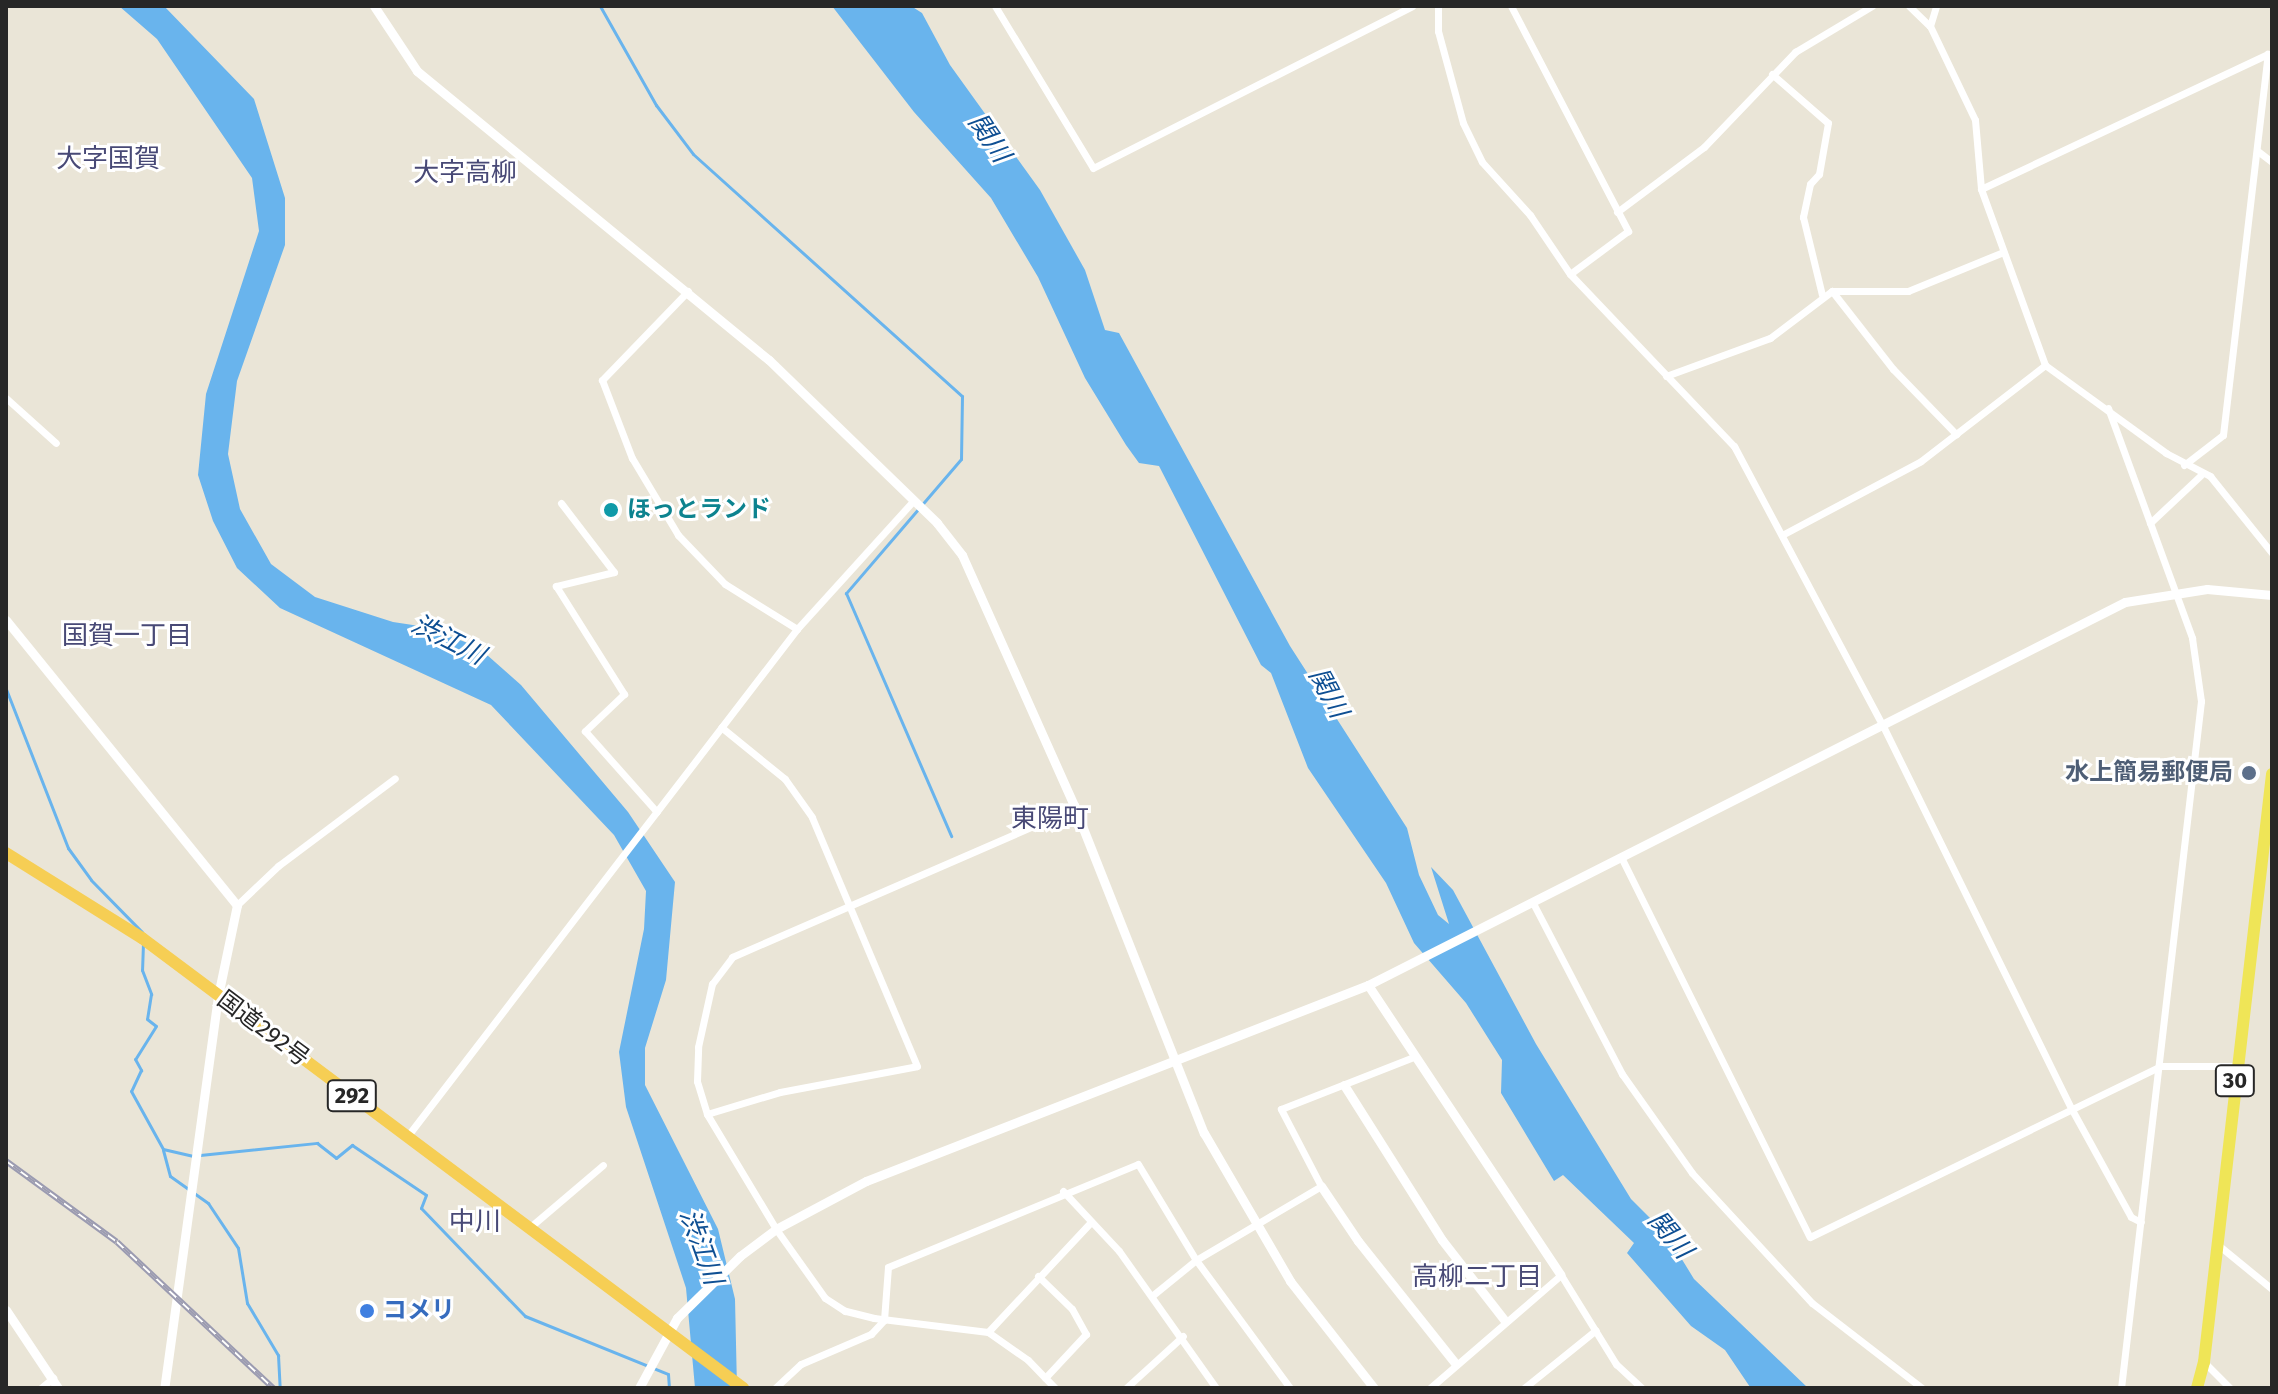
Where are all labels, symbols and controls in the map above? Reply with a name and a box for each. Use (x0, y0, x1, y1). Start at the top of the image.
water label: 関川 (962, 108, 1016, 168)
district label: 大字国賀 (56, 143, 160, 175)
district label: 大字高柳 (413, 157, 517, 189)
place label: ほっとランド (627, 496, 771, 524)
marker: ほっとランド (602, 501, 620, 519)
water label: 渋江川 (406, 608, 490, 672)
district label: 国賀一丁目 (62, 620, 192, 652)
water label: 関川 (1302, 663, 1354, 723)
place label: 水上簡易郵便局 (2065, 759, 2233, 787)
marker: 水上簡易郵便局 (2240, 764, 2258, 782)
district label: 東陽町 (1011, 803, 1089, 835)
street label: 国道292号 (211, 985, 315, 1073)
road number: 30 (2213, 1063, 2257, 1099)
road number: 292 (326, 1078, 378, 1114)
water label: 渋江川 (673, 1205, 729, 1289)
water label: 関川 (1641, 1205, 1699, 1265)
district label: 中川 (449, 1206, 501, 1238)
district label: 高柳二丁目 (1412, 1261, 1542, 1293)
place label: コメリ (383, 1297, 455, 1325)
marker: コメリ (358, 1302, 376, 1320)

